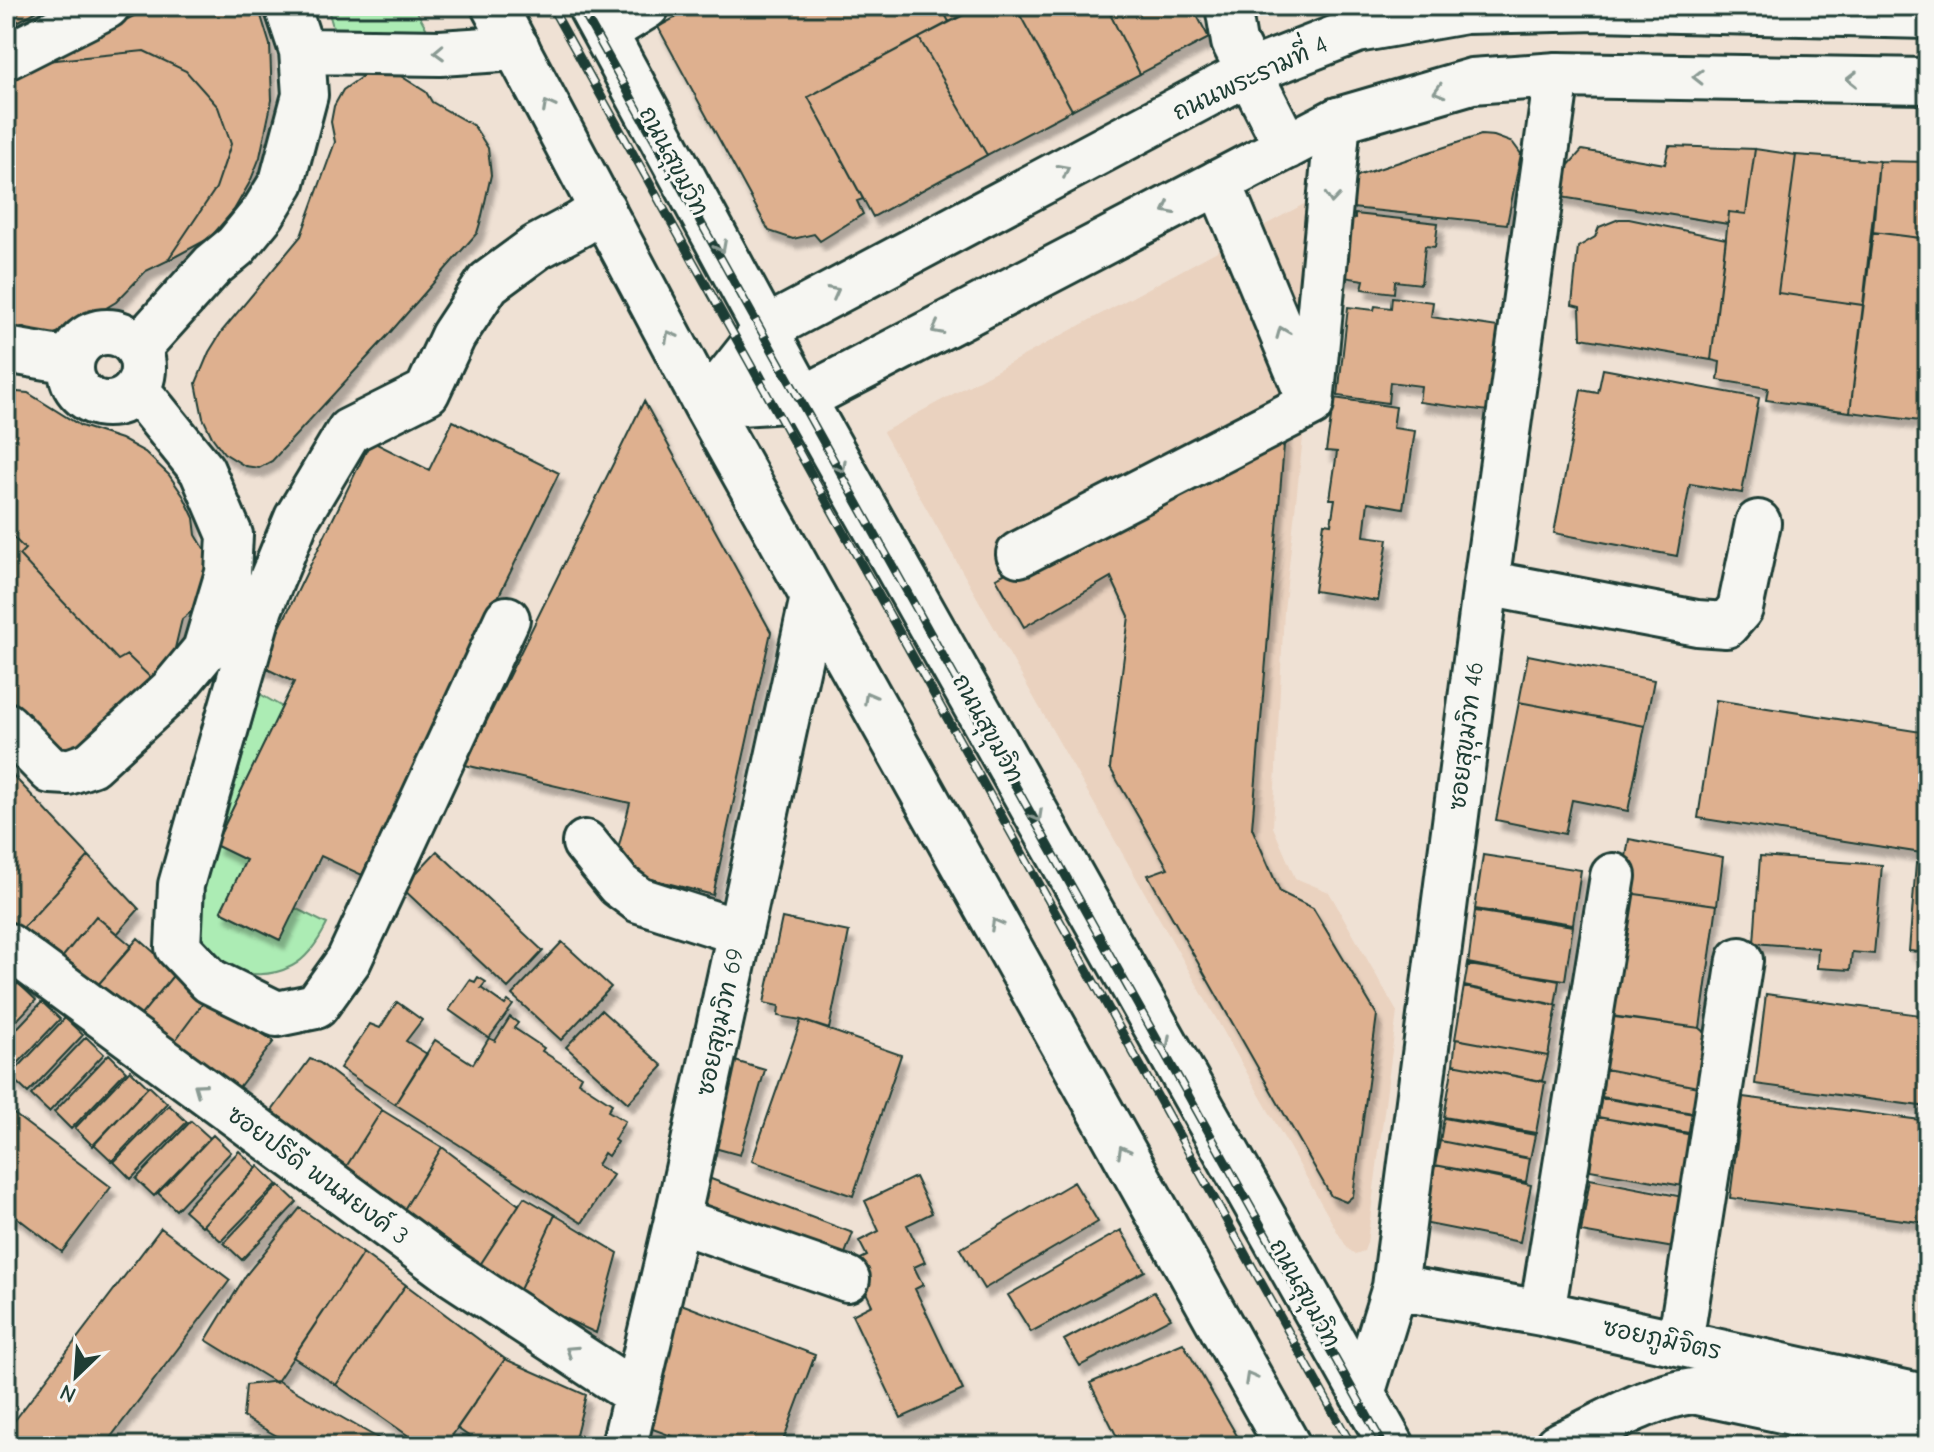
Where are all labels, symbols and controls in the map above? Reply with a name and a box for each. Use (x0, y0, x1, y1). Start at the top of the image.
street label: ถนนพระรามที่ 4 (1165, 23, 1332, 126)
one-way arrow (432, 43, 445, 61)
one-way arrow (1691, 68, 1704, 86)
one-way arrow (1845, 71, 1858, 88)
one-way arrow (1433, 81, 1447, 98)
one-way arrow (542, 100, 558, 115)
street label: ถนนสุขุมวิท (630, 101, 715, 222)
one-way arrow (1056, 165, 1071, 180)
one-way arrow (1324, 192, 1341, 205)
one-way arrow (1161, 199, 1176, 214)
one-way arrow (712, 238, 727, 253)
one-way arrow (826, 286, 841, 301)
one-way arrow (931, 319, 946, 334)
one-way arrow (1275, 326, 1291, 340)
one-way arrow (664, 330, 679, 344)
one-way arrow (832, 459, 847, 473)
street label: ซอยสุขุมวิท 46 (1443, 660, 1493, 812)
street label: ถนนสุขุมวิท (943, 669, 1029, 789)
one-way arrow (863, 691, 879, 706)
one-way arrow (1027, 807, 1043, 822)
one-way arrow (990, 918, 1005, 932)
street label: ซอยสุขุมวิท 69 (691, 946, 753, 1099)
one-way arrow (1155, 1034, 1170, 1049)
one-way arrow (193, 1083, 207, 1098)
street label: ซอยปรีดี พนมยงค์ 3 (222, 1098, 415, 1250)
one-way arrow (1117, 1145, 1132, 1159)
street label: ถนนสุขุมวิท (1260, 1234, 1346, 1354)
street label: ซอยภูมิจิตร (1599, 1313, 1724, 1369)
north arrow (36, 1336, 116, 1416)
one-way arrow (565, 1346, 580, 1361)
one-way arrow (1244, 1372, 1259, 1386)
text: N (56, 1378, 80, 1408)

